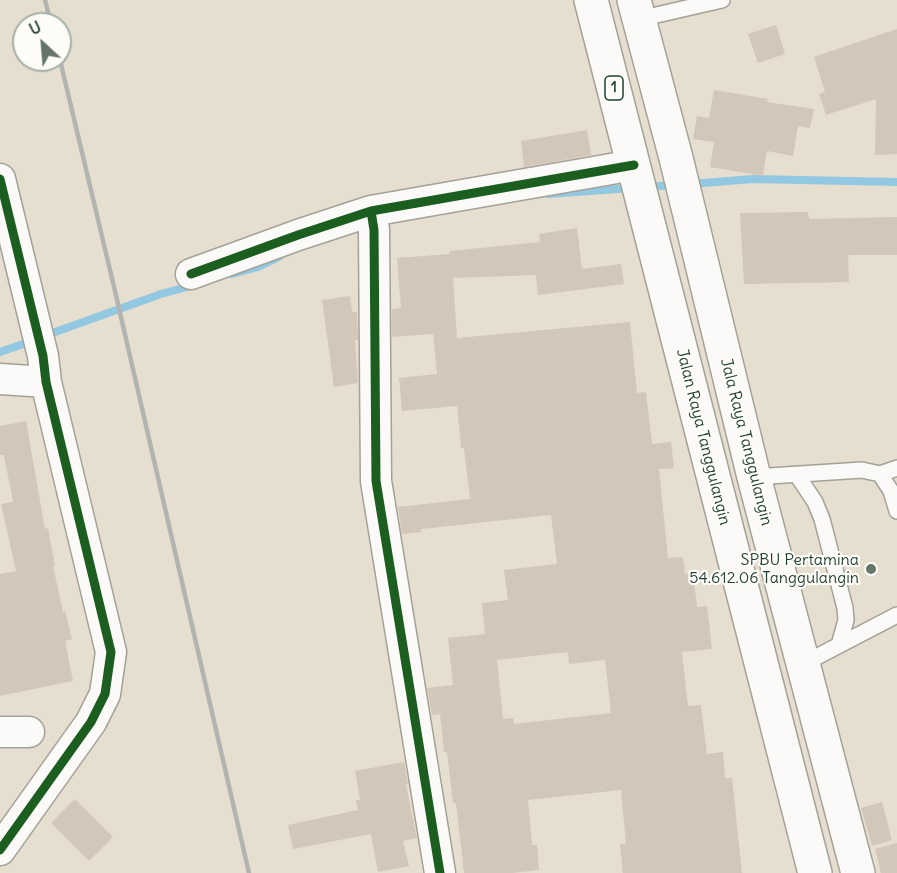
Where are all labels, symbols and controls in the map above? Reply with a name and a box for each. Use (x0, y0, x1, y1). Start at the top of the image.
north arrow (12, 12, 72, 72)
text: U (26, 16, 44, 39)
road number: 1 (605, 76, 623, 100)
street label: Jalan Raya Tanggulangin (672, 347, 734, 527)
street label: Jala Raya Tanggulangin (716, 356, 776, 528)
place label: SPBU Pertamina 54.612.06 Tanggulangin (689, 550, 859, 588)
marker: SPBU Pertamina 54.612.06 Tanggulangin (864, 562, 878, 576)

